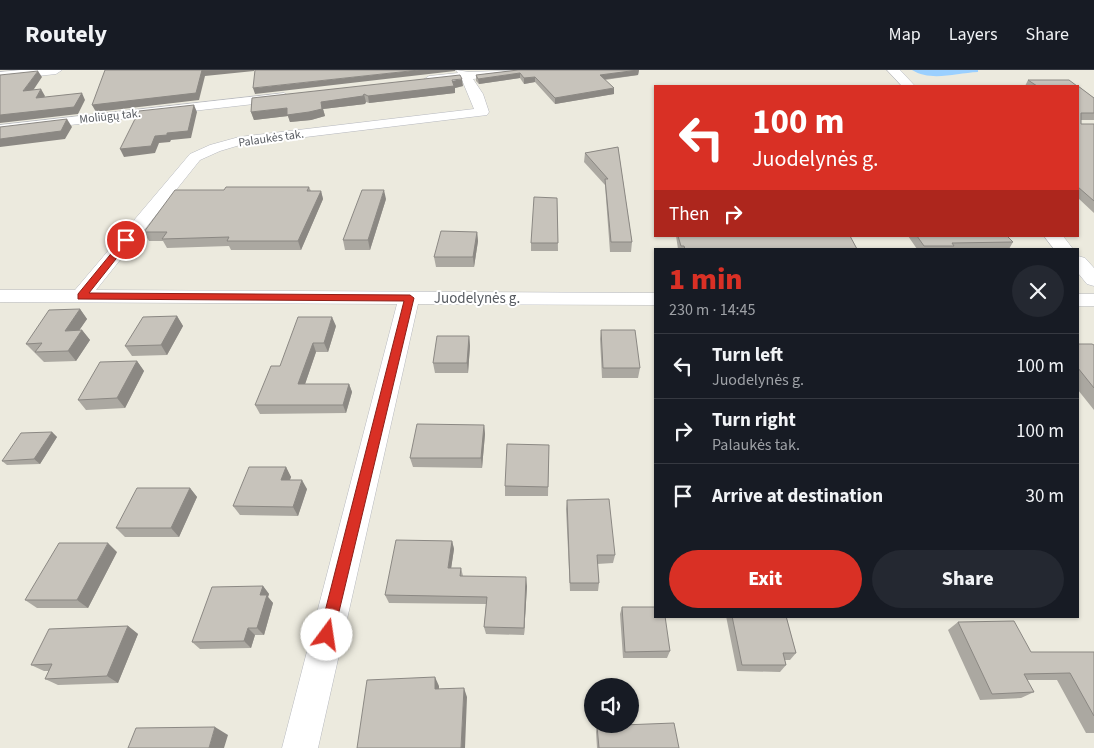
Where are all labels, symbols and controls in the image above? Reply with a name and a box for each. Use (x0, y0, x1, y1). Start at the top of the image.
text: Routely (25, 17, 107, 52)
text: Map (889, 22, 921, 47)
text: Layers (949, 22, 998, 47)
text: Share (1026, 22, 1069, 47)
text: 100 m (752, 97, 844, 147)
street label: Moliūgų tak. (78, 105, 142, 128)
icon: left (669, 105, 734, 170)
street label: Palaukės tak. (237, 125, 305, 152)
text: Juodelynės g. (752, 143, 879, 175)
icon: right (719, 200, 747, 228)
text: Then (669, 201, 709, 228)
pin (105, 219, 147, 261)
icon: arrive (112, 226, 140, 254)
text: 1 min (669, 258, 743, 301)
button: close (1012, 265, 1064, 317)
street label: Juodelynės g. (434, 288, 520, 309)
text: 230 m · 14:45 (669, 299, 756, 321)
text: Turn left (712, 342, 783, 369)
icon: left (669, 352, 697, 380)
text: 100 m (1016, 353, 1064, 380)
text: Juodelynės g. (712, 369, 804, 391)
text: Turn right (712, 407, 796, 434)
icon: right (669, 417, 697, 445)
text: 100 m (1016, 418, 1064, 445)
text: Palaukės tak. (712, 434, 800, 456)
icon: arrive (669, 482, 697, 510)
text: Arrive at destination (712, 483, 883, 510)
text: 30 m (1026, 483, 1064, 510)
button: Exit (669, 550, 862, 608)
button: Share (872, 550, 1064, 608)
position arrow (300, 608, 352, 660)
map controls (584, 678, 639, 733)
button: sound (584, 678, 639, 733)

